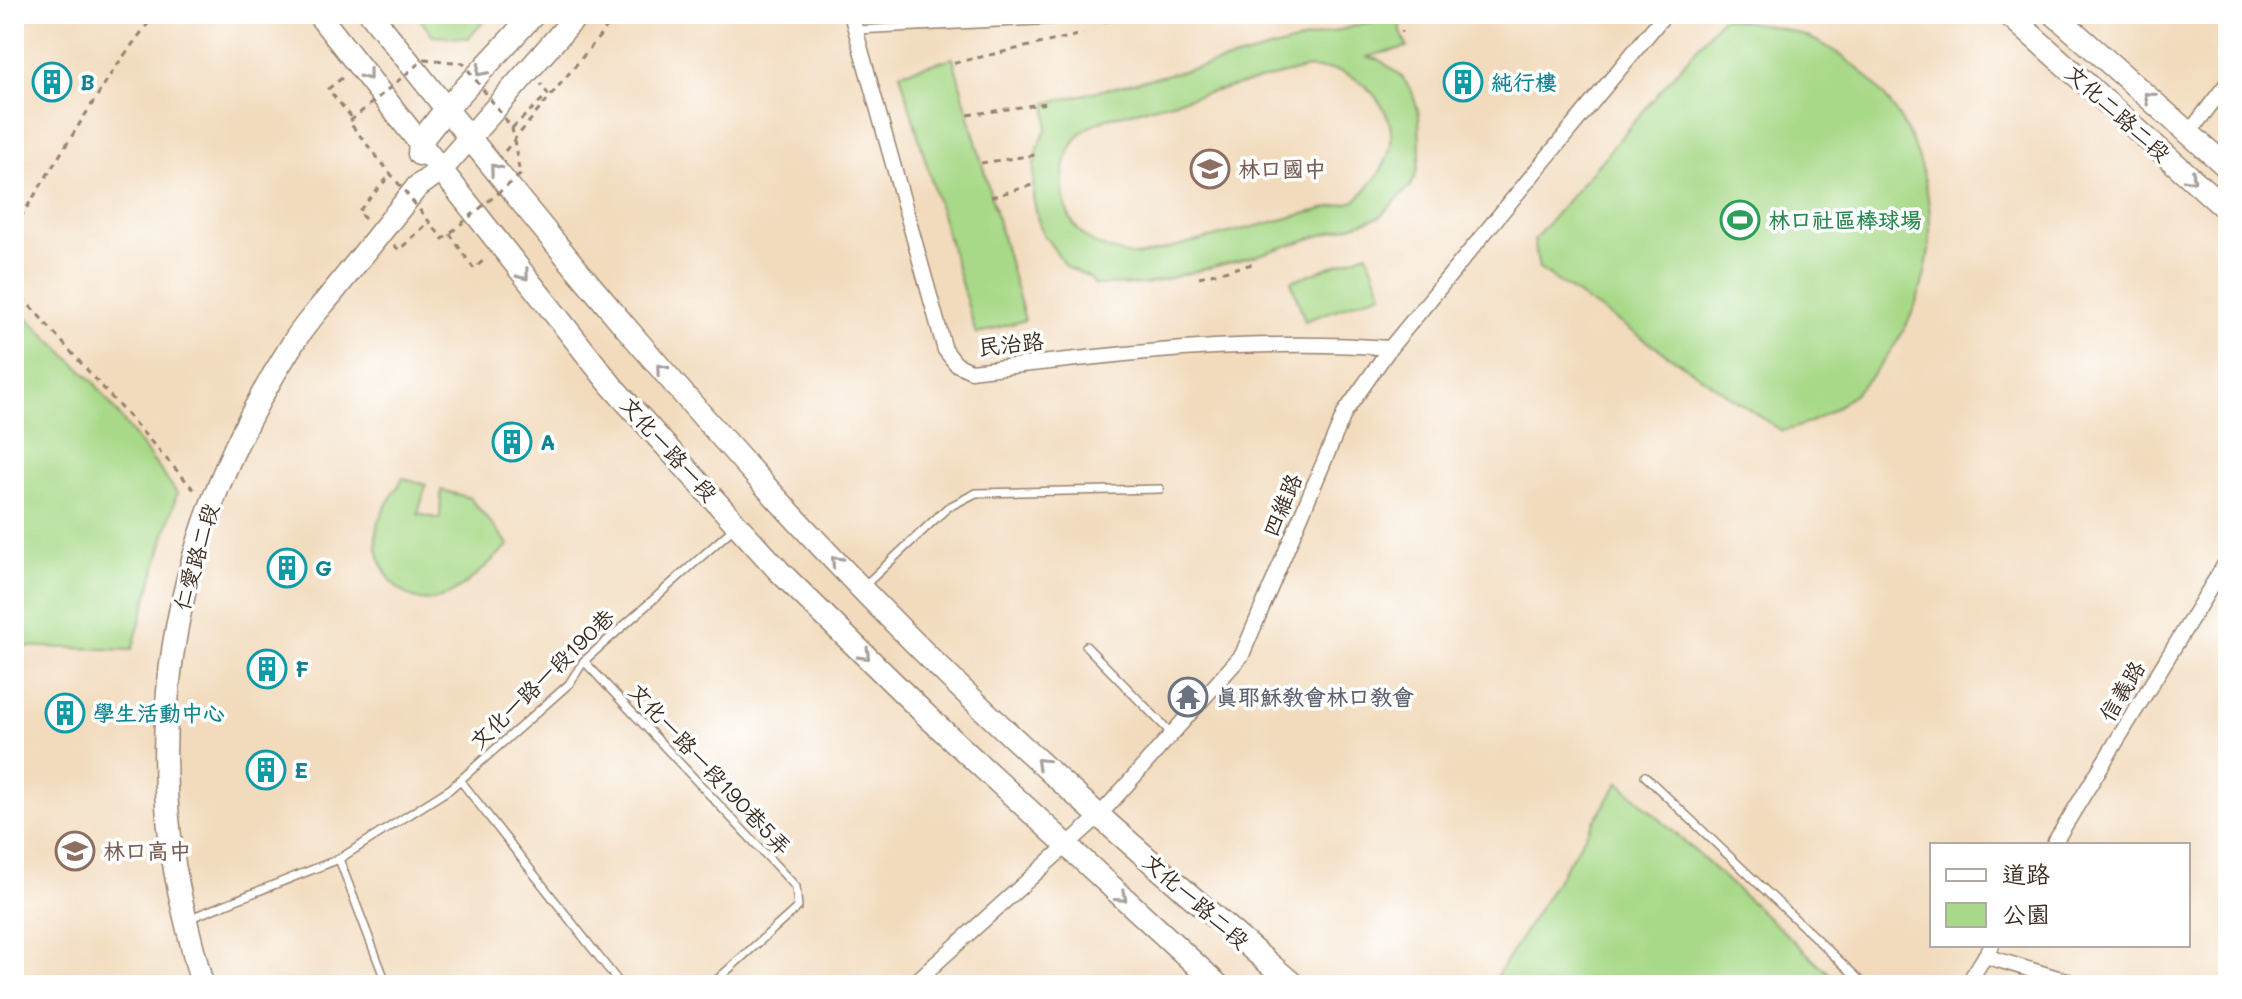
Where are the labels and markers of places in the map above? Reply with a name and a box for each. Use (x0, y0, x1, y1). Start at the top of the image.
building icon: B (31, 61, 73, 103)
building icon: 純行樓 (1442, 61, 1484, 103)
place label: B (80, 67, 95, 96)
place label: 純行樓 (1491, 67, 1557, 96)
school or university icon: 林口國中 (1189, 148, 1231, 190)
place label: 林口國中 (1238, 154, 1326, 183)
sports icon: 林口社區棒球場 (1719, 199, 1761, 241)
place label: 林口社區棒球場 (1768, 205, 1922, 234)
building icon: A (491, 421, 533, 463)
place label: A (540, 427, 555, 456)
building icon: G (266, 547, 308, 589)
place label: G (315, 553, 332, 582)
building icon: F (246, 648, 288, 690)
place label: F (295, 654, 309, 683)
temple icon: 真耶穌教會林口教會 (1167, 676, 1209, 718)
place label: 真耶穌教會林口教會 (1216, 682, 1414, 711)
building icon: 學生活動中心 (44, 692, 86, 734)
place label: 學生活動中心 (93, 698, 225, 727)
building icon: E (245, 749, 287, 791)
place label: E (294, 755, 308, 784)
school or university icon: 林口高中 (54, 830, 96, 872)
place label: 林口高中 (103, 836, 191, 865)

